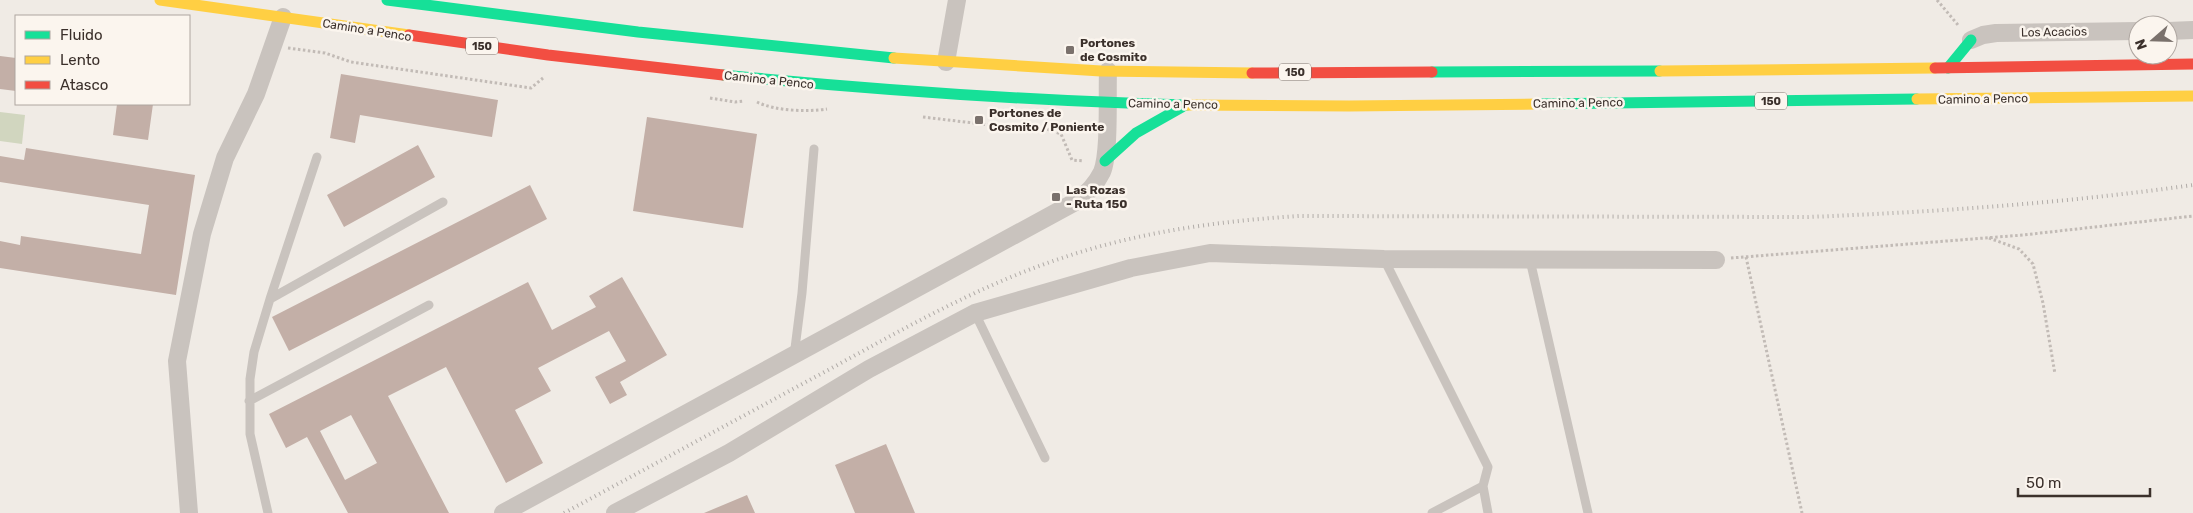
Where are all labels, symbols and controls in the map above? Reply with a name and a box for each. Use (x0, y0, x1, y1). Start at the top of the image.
legend (15, 15, 190, 105)
north arrow (2128, 15, 2178, 65)
street label: Camino a Penco (321, 16, 413, 44)
street label: Los Acacios (2021, 24, 2087, 40)
text: Fluido (60, 26, 103, 44)
place label: Portones de Cosmito (1080, 36, 1147, 64)
road number: 150 (466, 37, 498, 54)
text: N (2132, 37, 2151, 52)
marker: Portones de Cosmito (1064, 44, 1076, 56)
text: Lento (60, 51, 100, 69)
road number: 150 (1279, 64, 1311, 80)
street label: Camino a Penco (724, 68, 815, 92)
text: Atasco (60, 76, 108, 94)
street label: Camino a Penco (1938, 91, 2028, 107)
road number: 150 (1755, 92, 1787, 110)
street label: Camino a Penco (1533, 95, 1623, 111)
street label: Camino a Penco (1128, 96, 1218, 112)
place label: Portones de Cosmito / Poniente (989, 106, 1104, 134)
marker: Portones de Cosmito / Poniente (973, 114, 985, 126)
place label: Las Rozas - Ruta 150 (1066, 183, 1127, 211)
marker: Las Rozas - Ruta 150 (1050, 191, 1062, 203)
scale bar (2018, 466, 2150, 498)
text: 50 m (2026, 474, 2061, 492)

